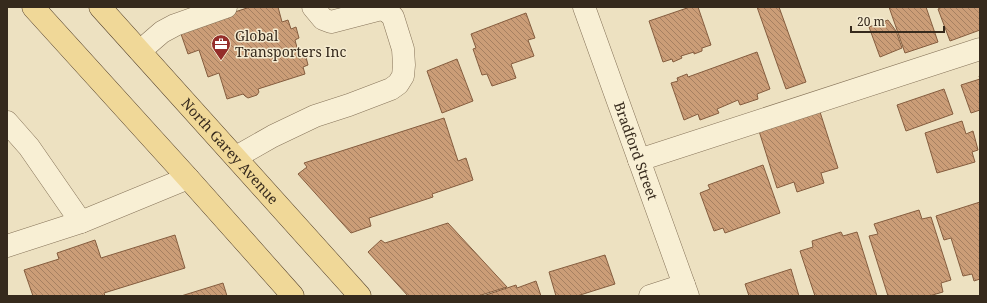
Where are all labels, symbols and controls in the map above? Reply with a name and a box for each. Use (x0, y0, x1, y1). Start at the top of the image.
scale bar (851, 8, 944, 34)
text: 20 m (857, 13, 885, 30)
place label: Global Transporters Inc (235, 26, 347, 61)
office icon: Global Transporters Inc (210, 33, 232, 61)
street label: North Garey Avenue (177, 94, 283, 208)
street label: Bradford Street (610, 99, 663, 203)

